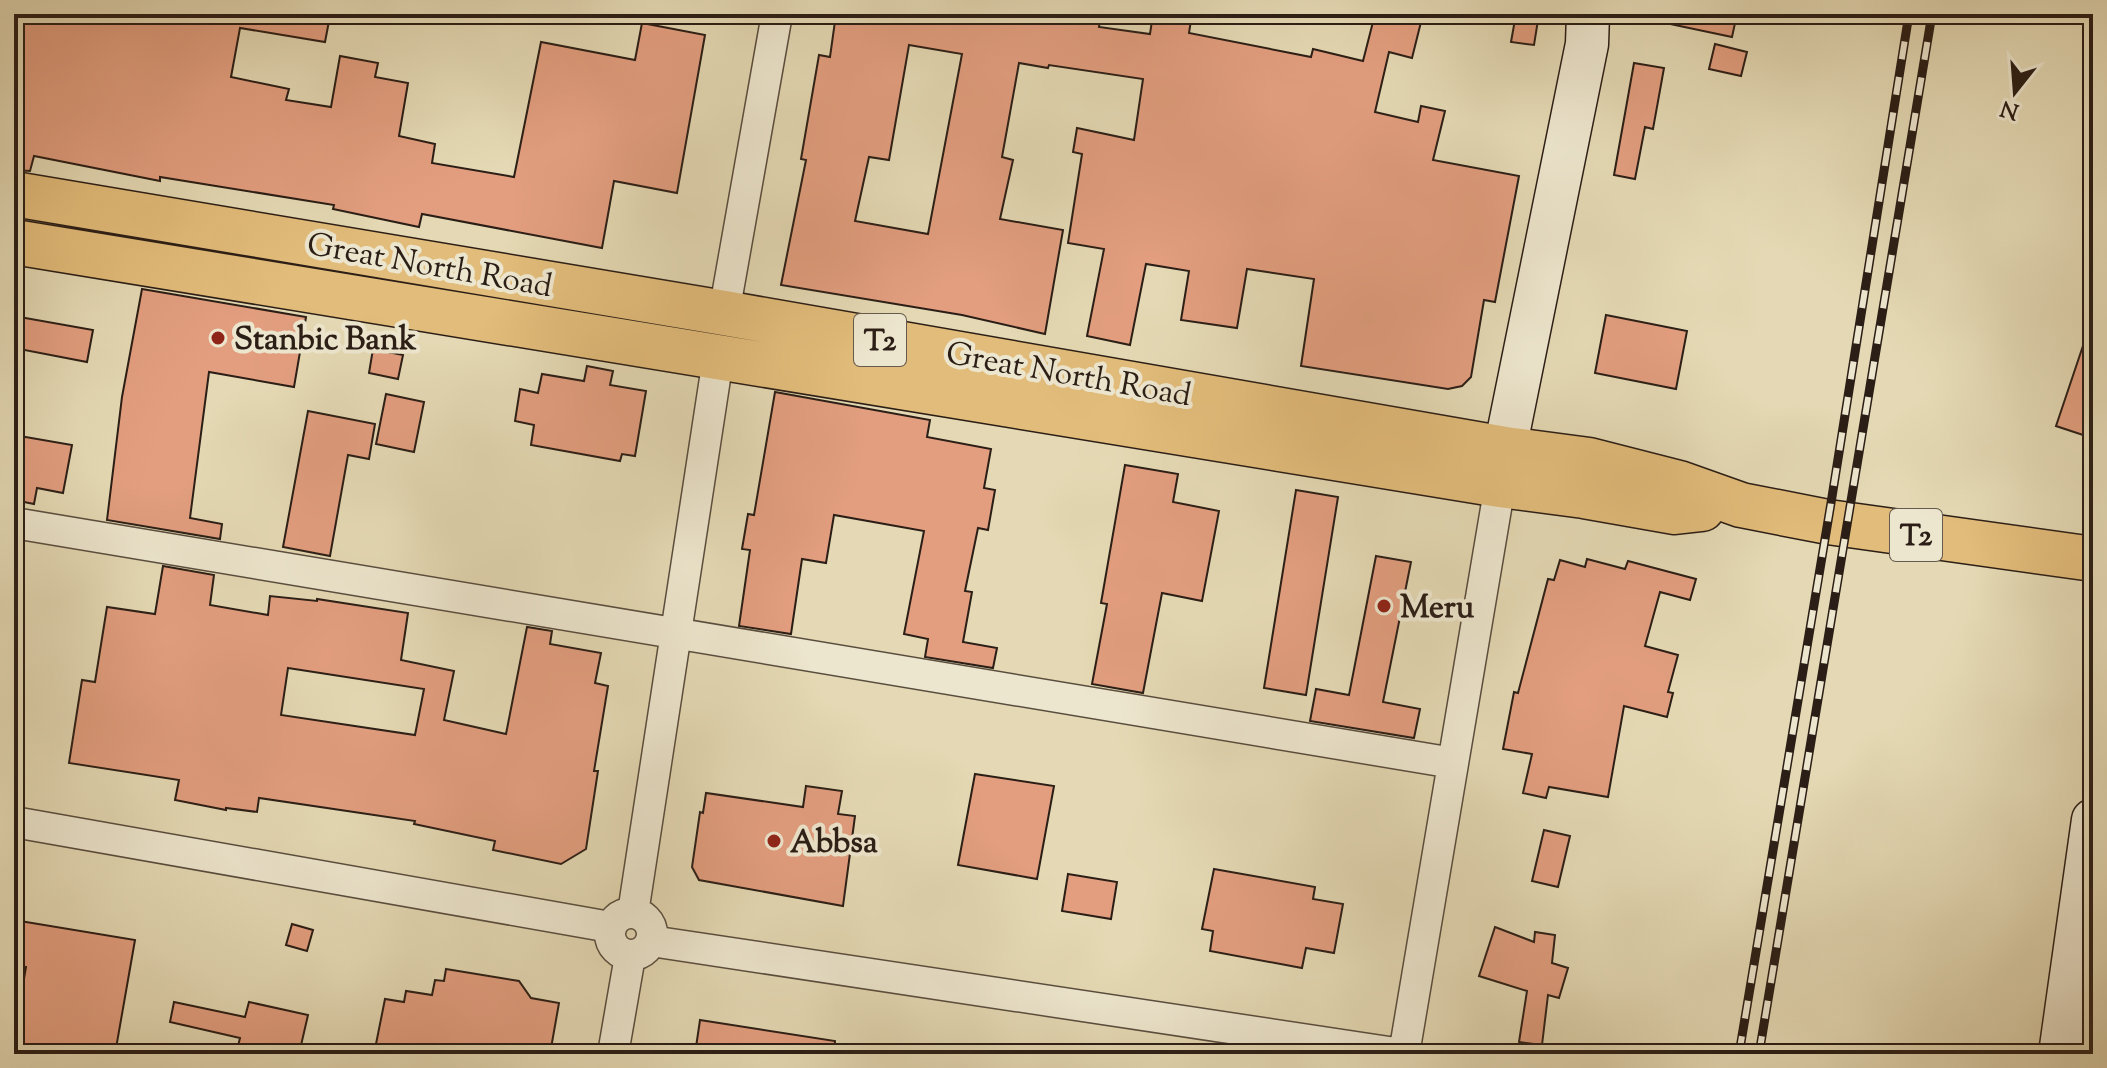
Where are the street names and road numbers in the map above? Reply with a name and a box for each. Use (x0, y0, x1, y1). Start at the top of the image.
street label: Great North Road (303, 223, 556, 311)
road number: T2 (854, 314, 906, 366)
street label: Great North Road (942, 332, 1195, 420)
road number: T2 (1890, 509, 1942, 561)

